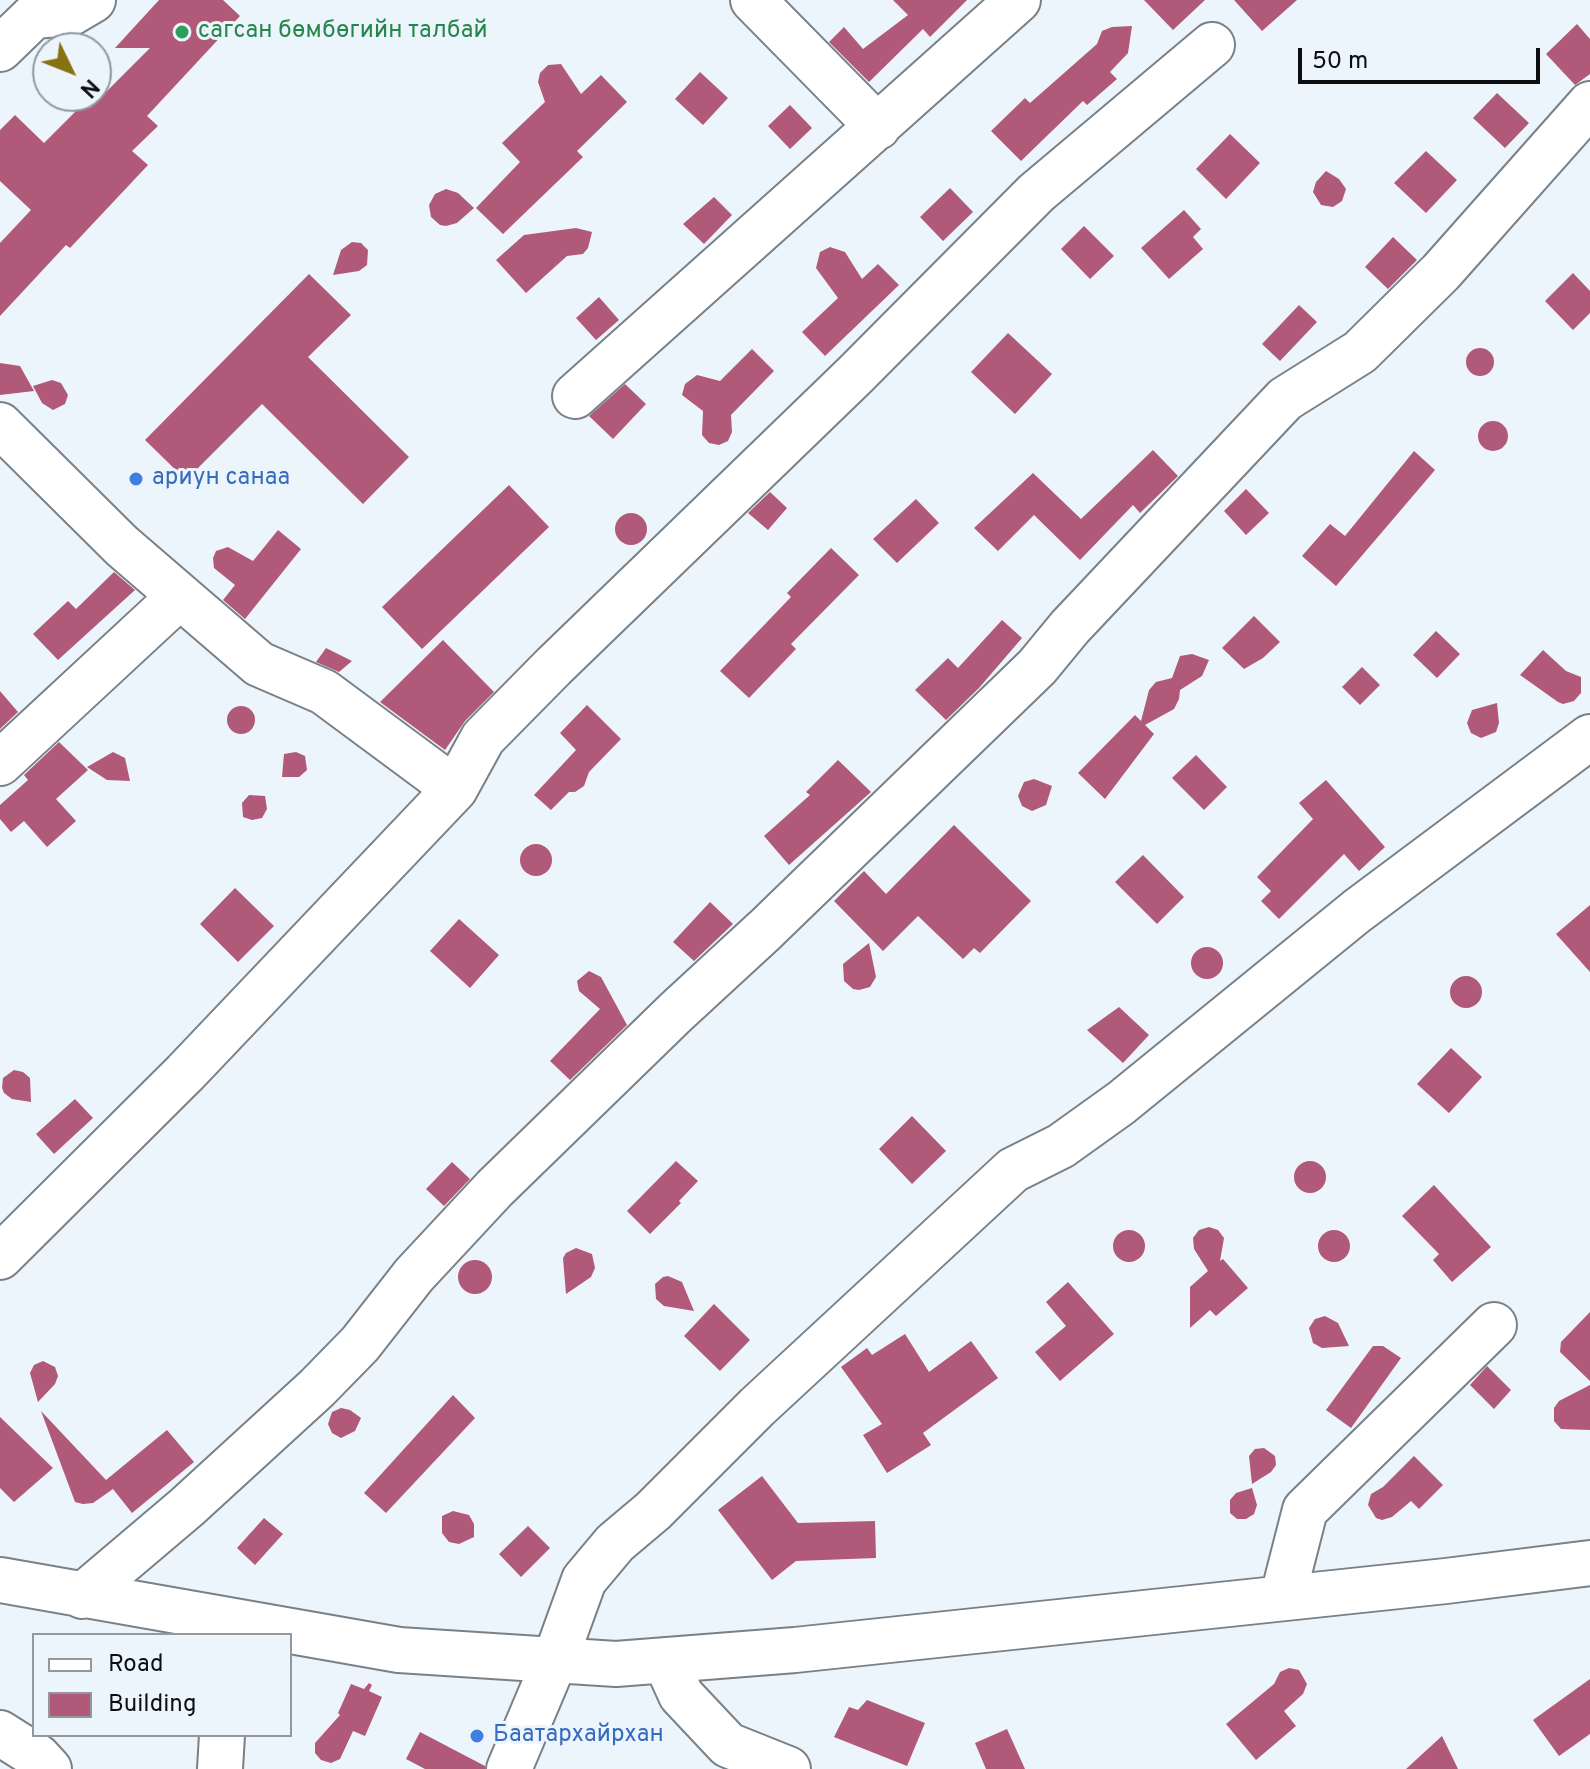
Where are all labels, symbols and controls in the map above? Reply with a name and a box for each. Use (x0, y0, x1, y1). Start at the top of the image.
place label: сагсан бөмбөгийн талбай (198, 18, 488, 46)
marker: сагсан бөмбөгийн талбай (173, 23, 191, 41)
north arrow (32, 32, 112, 112)
scale bar (1302, 32, 1544, 82)
text: 50 m (1312, 47, 1368, 77)
text: N (73, 72, 104, 102)
place label: ариун санаа (152, 465, 290, 493)
marker: ариун санаа (127, 470, 145, 488)
legend (32, 1633, 292, 1737)
text: Road (108, 1650, 164, 1680)
text: Building (108, 1690, 197, 1720)
place label: Баатархайрхан (493, 1722, 664, 1750)
marker: Баатархайрхан (468, 1727, 486, 1745)

